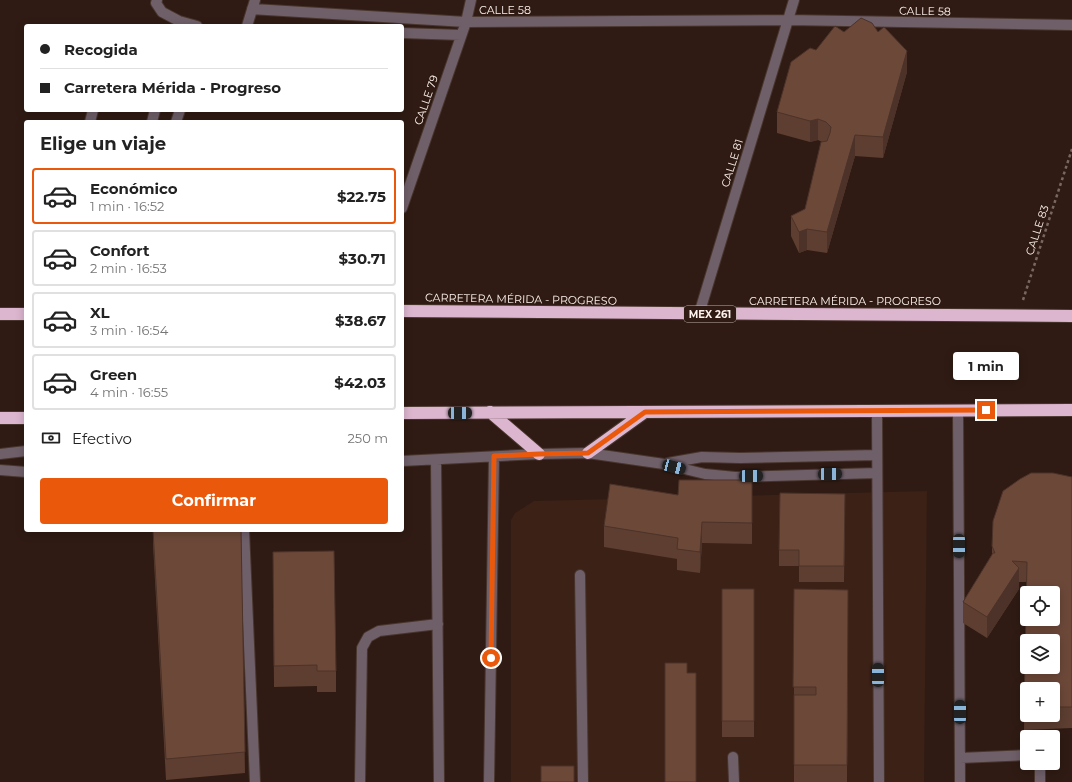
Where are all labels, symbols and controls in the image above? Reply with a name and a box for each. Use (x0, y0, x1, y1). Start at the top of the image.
street label: CALLE 58 (479, 3, 531, 17)
street label: CALLE 58 (899, 4, 951, 18)
text: Recogida (64, 40, 138, 59)
street label: CALLE 79 (411, 73, 441, 127)
text: Carretera Mérida - Progreso (64, 78, 281, 97)
text: Elige un viaje (40, 133, 166, 155)
street label: CALLE 81 (718, 137, 746, 189)
icon: car (42, 178, 78, 214)
text: Económico (90, 179, 178, 198)
text: $22.75 (337, 187, 386, 206)
text: 1 min · 16:52 (90, 198, 164, 214)
street label: CALLE 83 (1022, 203, 1052, 257)
icon: car (42, 240, 78, 276)
text: Confort (90, 241, 150, 260)
text: $30.71 (339, 249, 386, 268)
text: 2 min · 16:53 (90, 260, 167, 276)
street label: CARRETERA MÉRIDA - PROGRESO (425, 290, 617, 308)
street label: CARRETERA MÉRIDA - PROGRESO (749, 294, 941, 308)
icon: car (42, 302, 78, 338)
text: XL (90, 303, 109, 322)
road number: MEX 261 (684, 306, 736, 322)
text: $38.67 (335, 311, 386, 330)
text: 3 min · 16:54 (90, 322, 168, 338)
callout: 1 min (953, 352, 1019, 380)
text: 1 min (968, 358, 1004, 374)
icon: car (42, 364, 78, 400)
text: Green (90, 365, 137, 384)
text: $42.03 (334, 373, 386, 392)
text: 4 min · 16:55 (90, 384, 168, 400)
route end (977, 401, 995, 419)
car (448, 407, 472, 419)
icon: cash (40, 427, 62, 449)
text: Efectivo (72, 429, 132, 448)
text: 250 m (347, 430, 388, 446)
car (661, 458, 687, 476)
car (818, 468, 842, 480)
car (739, 470, 763, 482)
button: Confirmar (40, 478, 388, 524)
car (953, 534, 965, 558)
map controls (1020, 586, 1060, 770)
button: locate (1020, 586, 1060, 626)
button: layers (1020, 634, 1060, 674)
route start (482, 649, 500, 667)
car (872, 663, 884, 687)
button: + (1020, 682, 1060, 722)
car (954, 700, 966, 724)
button: − (1020, 730, 1060, 770)

